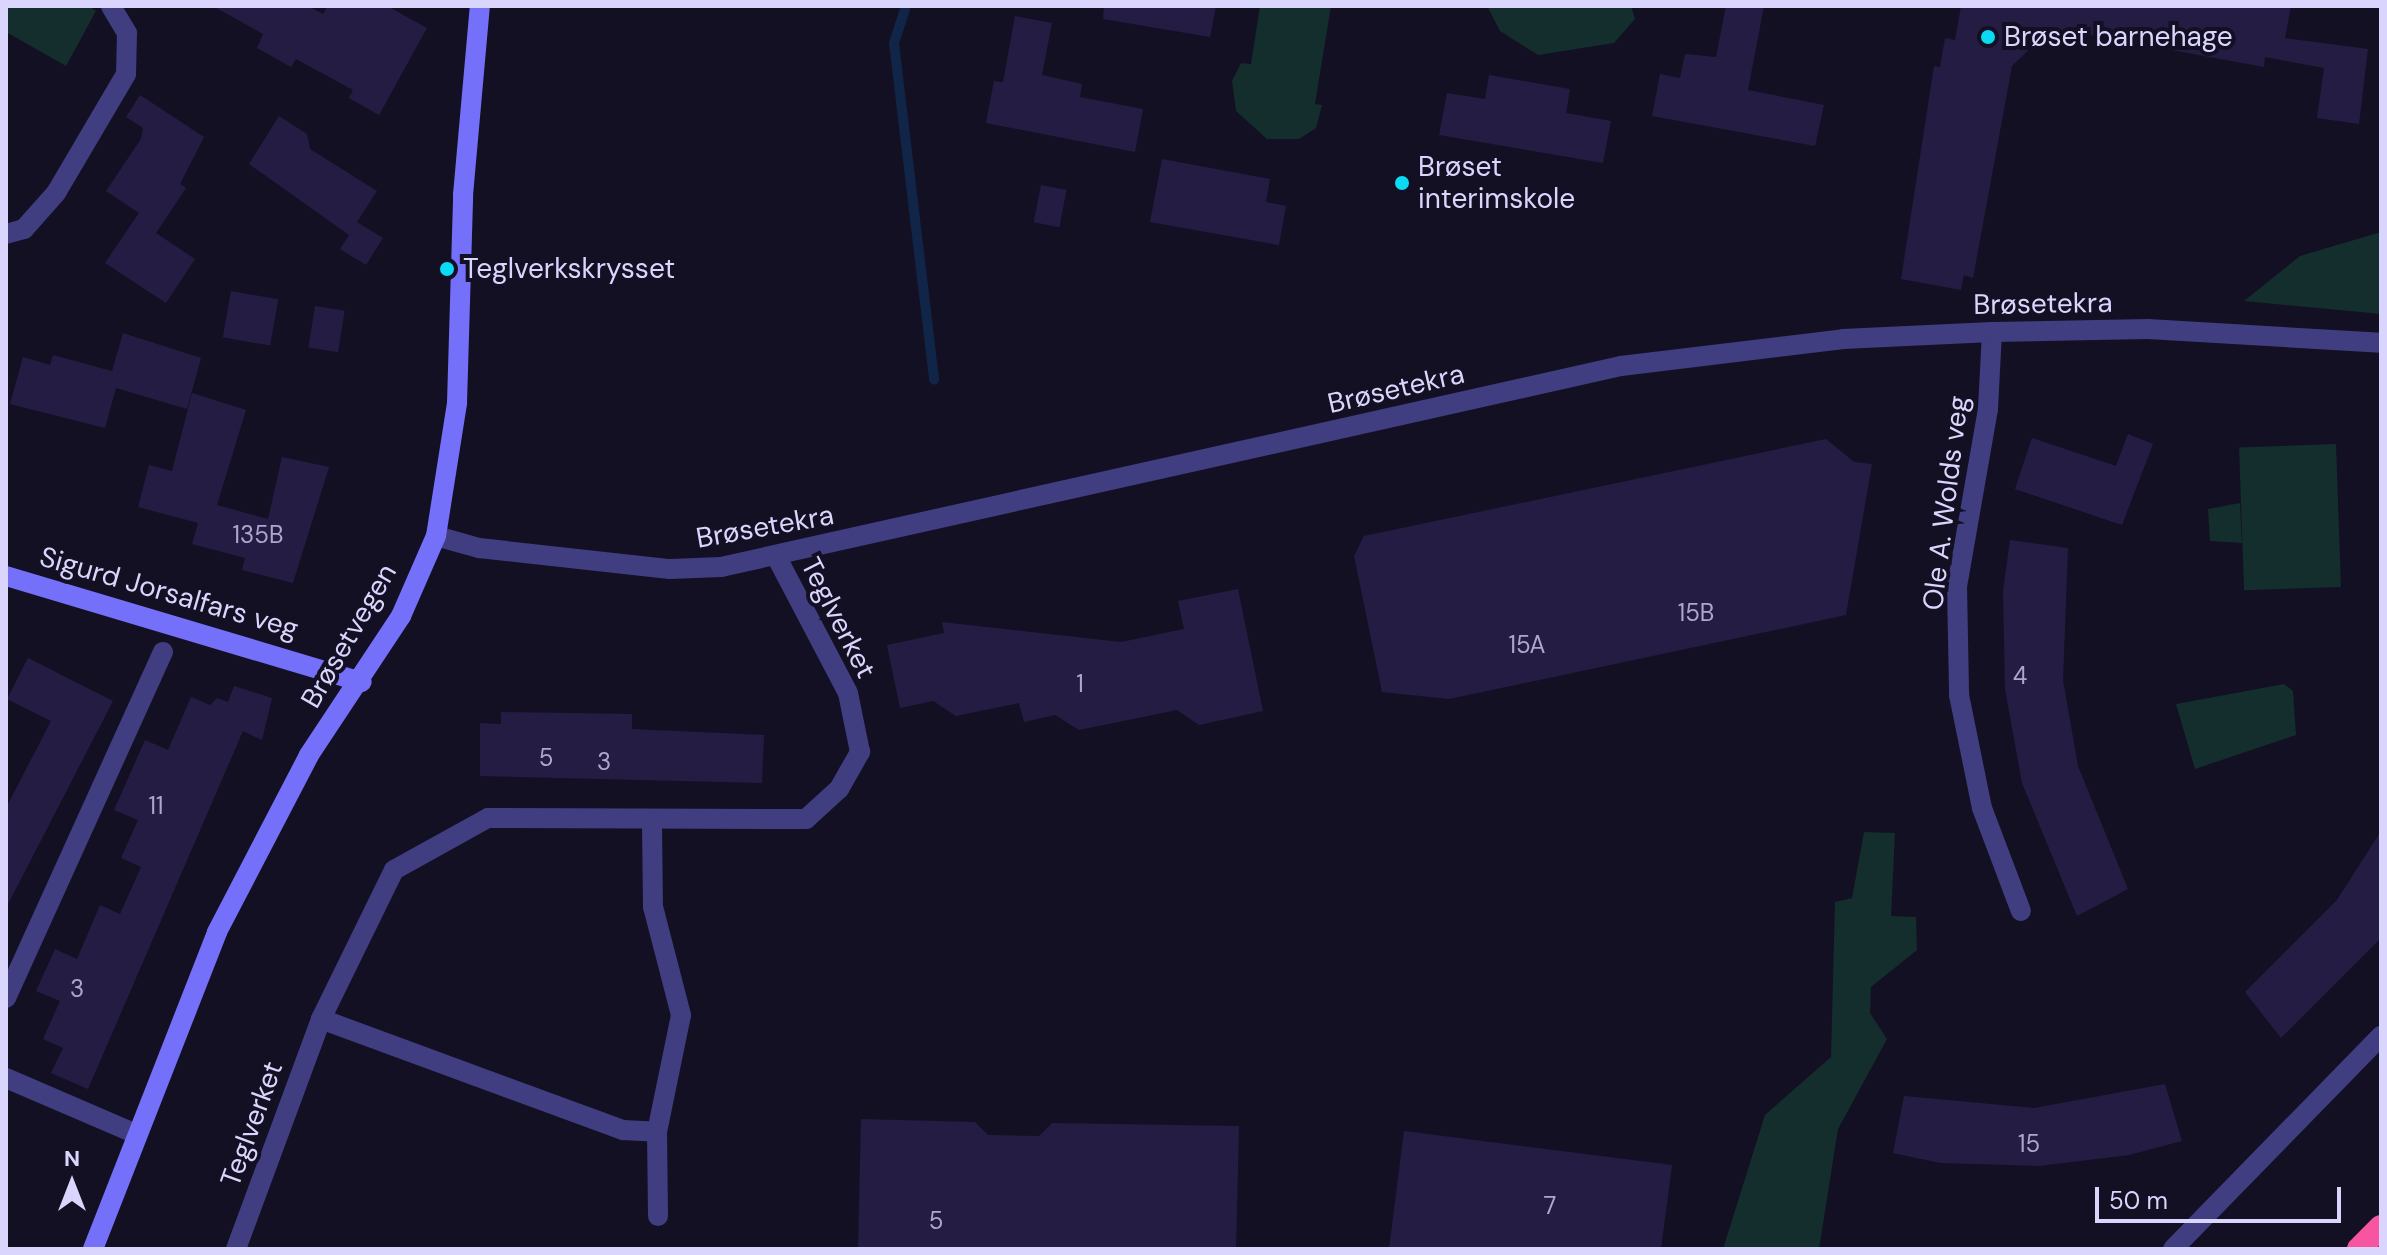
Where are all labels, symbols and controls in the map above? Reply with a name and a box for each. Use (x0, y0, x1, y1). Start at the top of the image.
place label: Brøset barnehage (2004, 20, 2233, 54)
marker: Brøset barnehage (1979, 28, 1997, 46)
place label: Brøset interimskole (1418, 150, 1575, 216)
marker: Brøset interimskole (1393, 174, 1411, 192)
place label: Teglverkskrysset (463, 252, 675, 286)
marker: Teglverkskrysset (438, 260, 456, 278)
street label: Brøsetekra (1973, 286, 2113, 322)
street label: Brøsetekra (1324, 357, 1468, 421)
street label: Ole A. Wolds veg (1916, 394, 1976, 612)
street label: Brøsetekra (694, 498, 836, 556)
house number: 135B (233, 521, 283, 549)
street label: Sigurd Jorsalfars veg (36, 540, 302, 646)
street label: Teglverket (793, 552, 883, 684)
street label: Brøsetvegen (294, 558, 404, 714)
house number: 15B (1678, 599, 1714, 627)
house number: 15A (1508, 631, 1546, 659)
house number: 4 (2013, 662, 2027, 690)
house number: 1 (1076, 670, 1084, 698)
house number: 5 (539, 744, 553, 772)
house number: 3 (597, 748, 611, 776)
house number: 11 (149, 792, 163, 820)
house number: 3 (70, 975, 84, 1003)
street label: Teglverket (214, 1057, 290, 1191)
house number: 15 (2018, 1130, 2040, 1158)
north arrow (32, 1143, 112, 1223)
text: N (64, 1144, 80, 1173)
scale bar (2099, 1171, 2345, 1221)
text: 50 m (2109, 1185, 2168, 1216)
house number: 7 (1544, 1192, 1556, 1220)
house number: 5 (929, 1207, 943, 1235)

